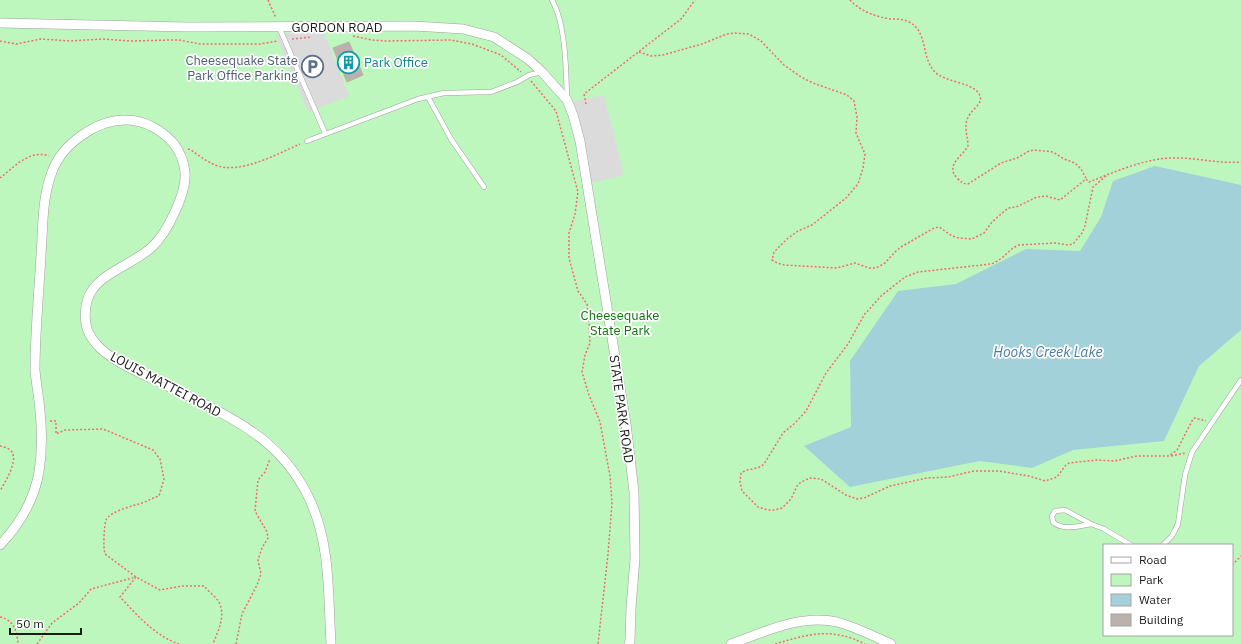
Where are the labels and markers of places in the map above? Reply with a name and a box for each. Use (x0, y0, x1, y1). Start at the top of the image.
building icon: Park Office (335, 49, 361, 75)
place label: Cheesequake State Park Office Parking (185, 52, 298, 84)
parking icon: Cheesequake State Park Office Parking (300, 54, 326, 80)
place label: Park Office (364, 54, 428, 71)

